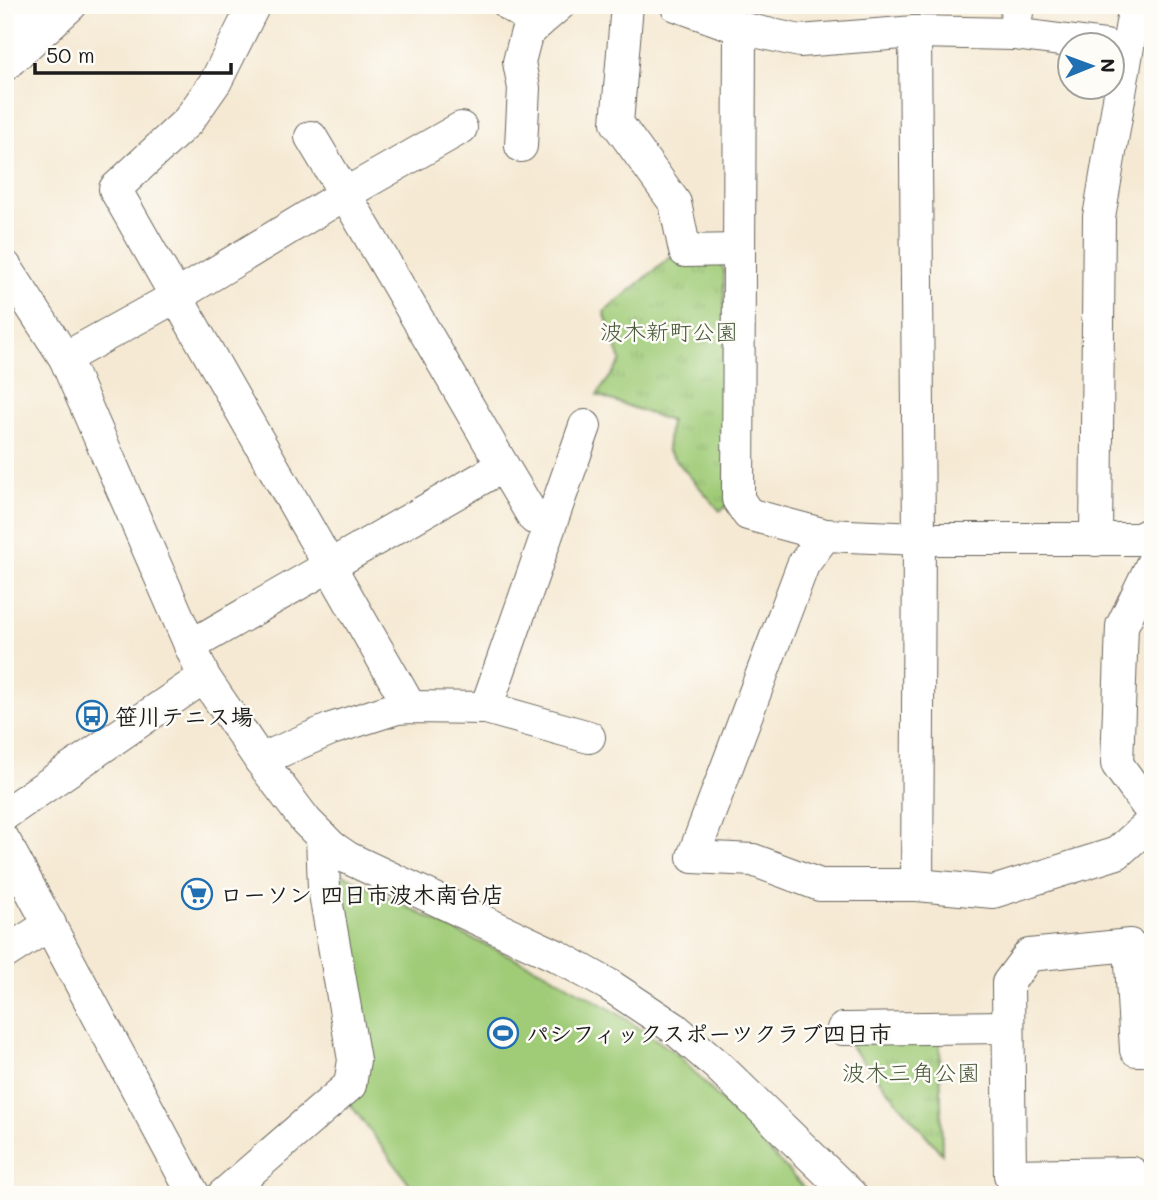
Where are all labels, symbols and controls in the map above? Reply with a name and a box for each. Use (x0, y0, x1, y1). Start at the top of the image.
scale bar (35, 32, 231, 76)
north arrow (1056, 32, 1126, 102)
text: 50 m (46, 41, 95, 68)
text: N (1096, 58, 1121, 73)
park label: 波木新町公園 (600, 316, 738, 346)
bus stop icon: 笹川テニス場 (75, 699, 109, 733)
place label: 笹川テニス場 (115, 701, 253, 731)
supermarket icon: ローソン 四日市波木南台店 (180, 877, 214, 911)
place label: ローソン 四日市波木南台店 (220, 879, 504, 909)
sports icon: パシフィックスポーツクラブ四日市 (486, 1016, 520, 1050)
place label: パシフィックスポーツクラブ四日市 (526, 1018, 892, 1048)
park label: 波木三角公園 (842, 1057, 980, 1087)

